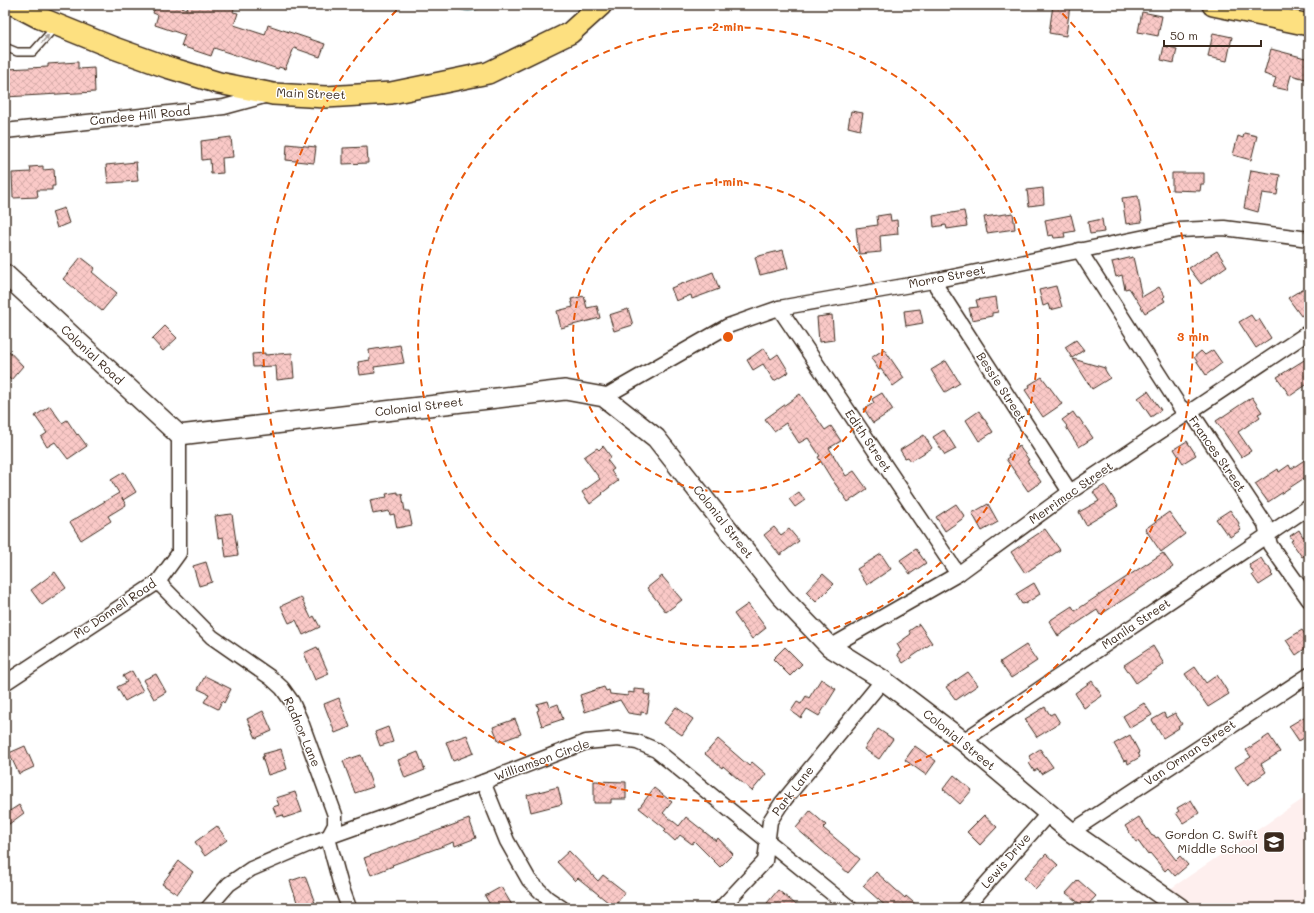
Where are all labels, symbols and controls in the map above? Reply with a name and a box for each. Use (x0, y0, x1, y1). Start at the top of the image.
text: 2 min (712, 18, 744, 34)
scale bar (1164, 22, 1261, 48)
text: 50 m (1170, 27, 1198, 43)
one-way arrow (40, 34, 49, 44)
street label: Main Street (276, 84, 346, 102)
street label: Candee Hill Road (89, 102, 191, 128)
text: 1 min (713, 173, 743, 189)
street label: Morro Street (907, 261, 987, 291)
street label: Colonial Road (58, 321, 128, 388)
text: 3 min (1177, 328, 1209, 344)
centre of rings (721, 330, 735, 344)
street label: Bessie Street (973, 349, 1030, 424)
street label: Colonial Street (374, 393, 464, 419)
street label: Edith Street (842, 406, 896, 475)
street label: Frances Street (1186, 412, 1250, 495)
street label: Merrimac Street (1025, 457, 1116, 527)
street label: Colonial Street (690, 482, 757, 561)
street label: Mc Donnell Road (70, 574, 159, 642)
street label: Manila Street (1098, 594, 1173, 652)
street label: Radnor Lane (281, 694, 325, 769)
street label: Colonial Street (920, 705, 999, 773)
street label: Van Orman Street (1141, 716, 1238, 789)
street label: Williamson Circle (492, 734, 591, 784)
street label: Park Lane (768, 762, 817, 819)
place label: Gordon C. Swift Middle School (1165, 826, 1258, 856)
street label: Lewis Drive (977, 829, 1034, 891)
school or university icon: Gordon C. Swift Middle School (1261, 829, 1287, 855)

